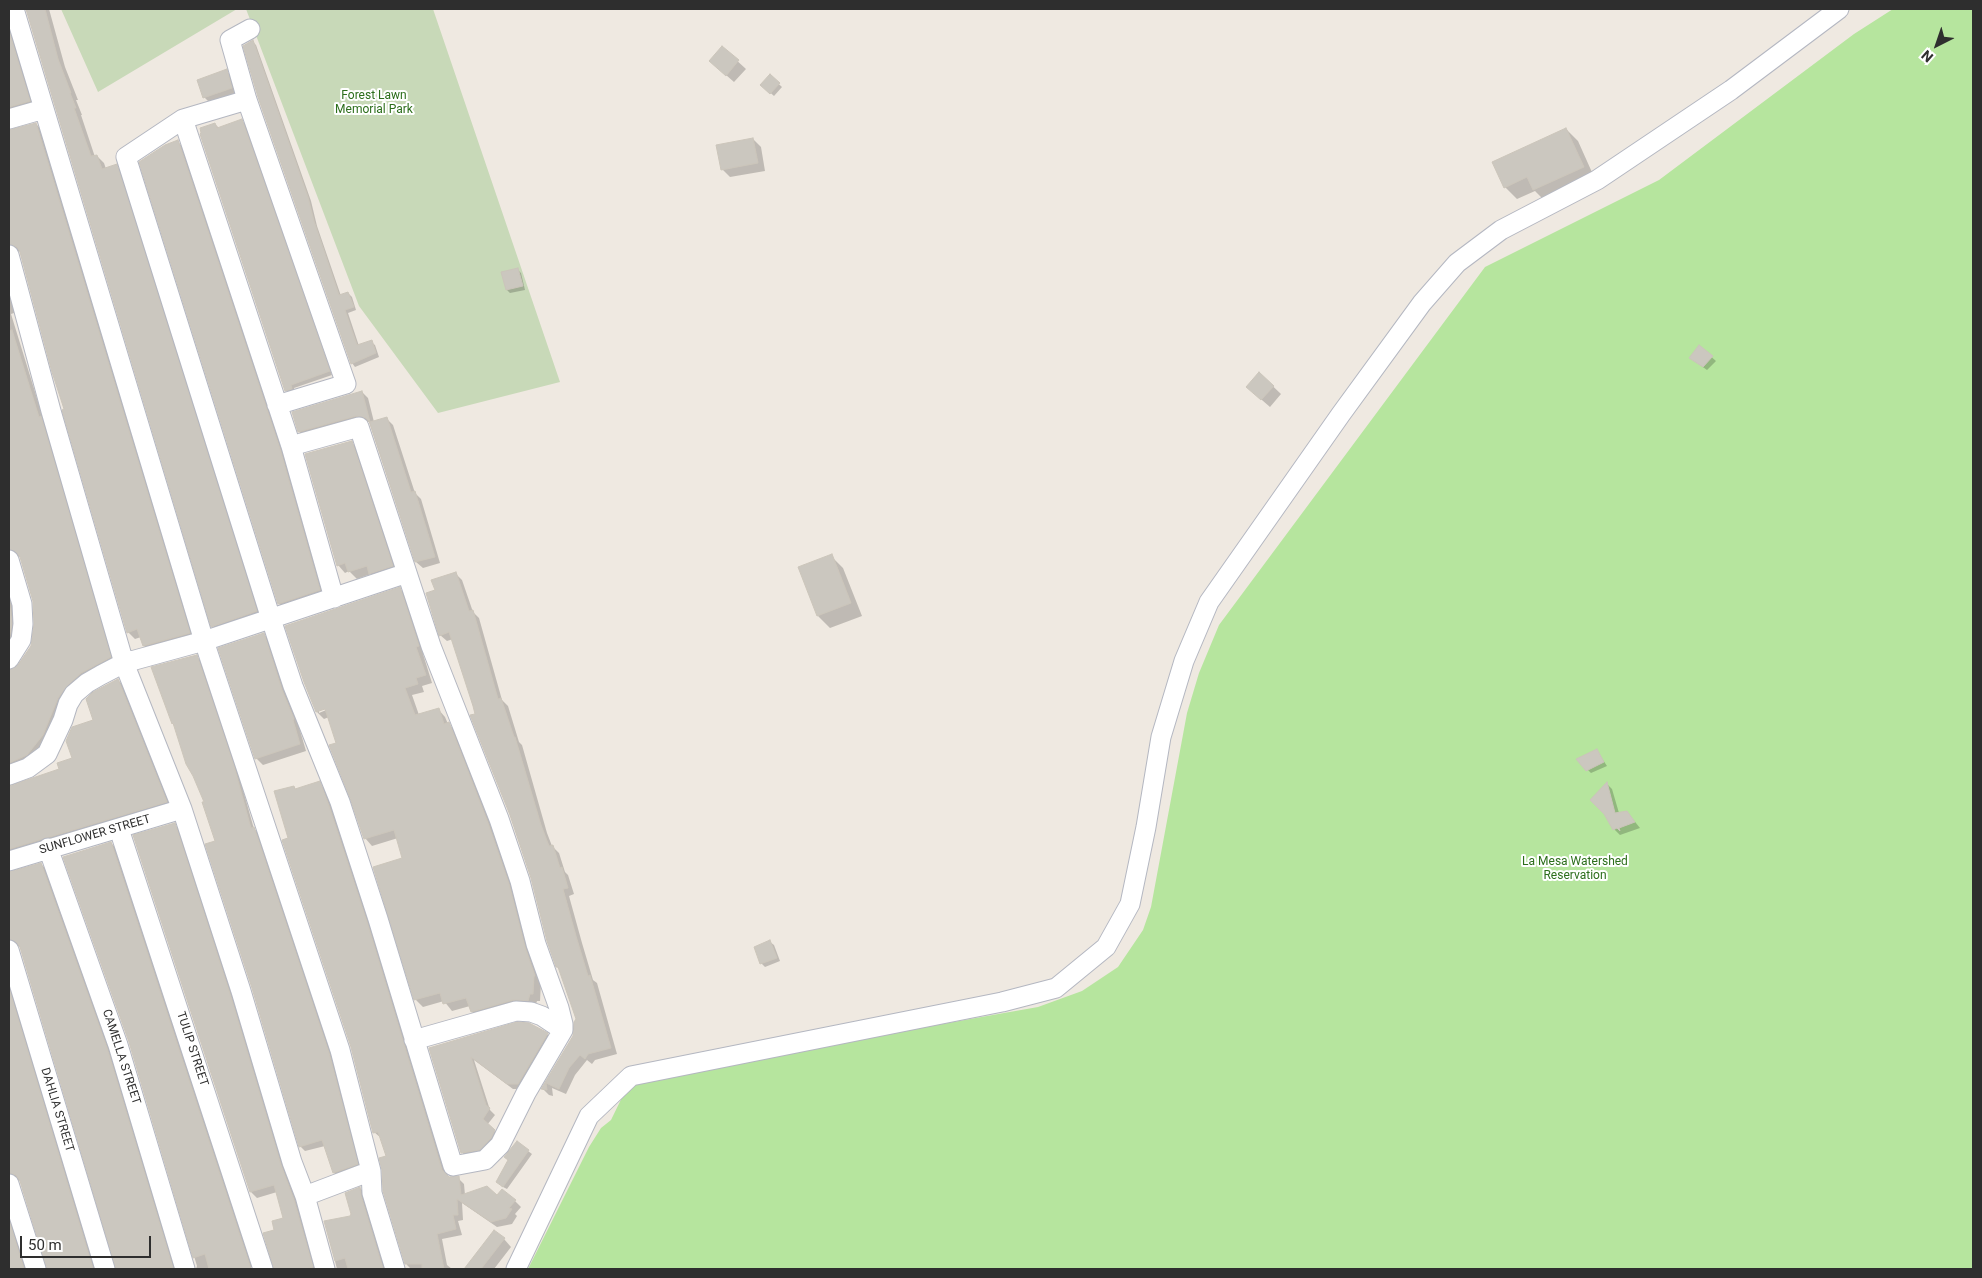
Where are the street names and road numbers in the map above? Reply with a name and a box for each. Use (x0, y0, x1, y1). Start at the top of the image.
street label: SUNFLOWER STREET (38, 812, 152, 858)
street label: CAMELLA STREET (99, 1008, 143, 1106)
street label: TULIP STREET (173, 1010, 211, 1088)
street label: DAHLIA STREET (37, 1066, 77, 1154)

